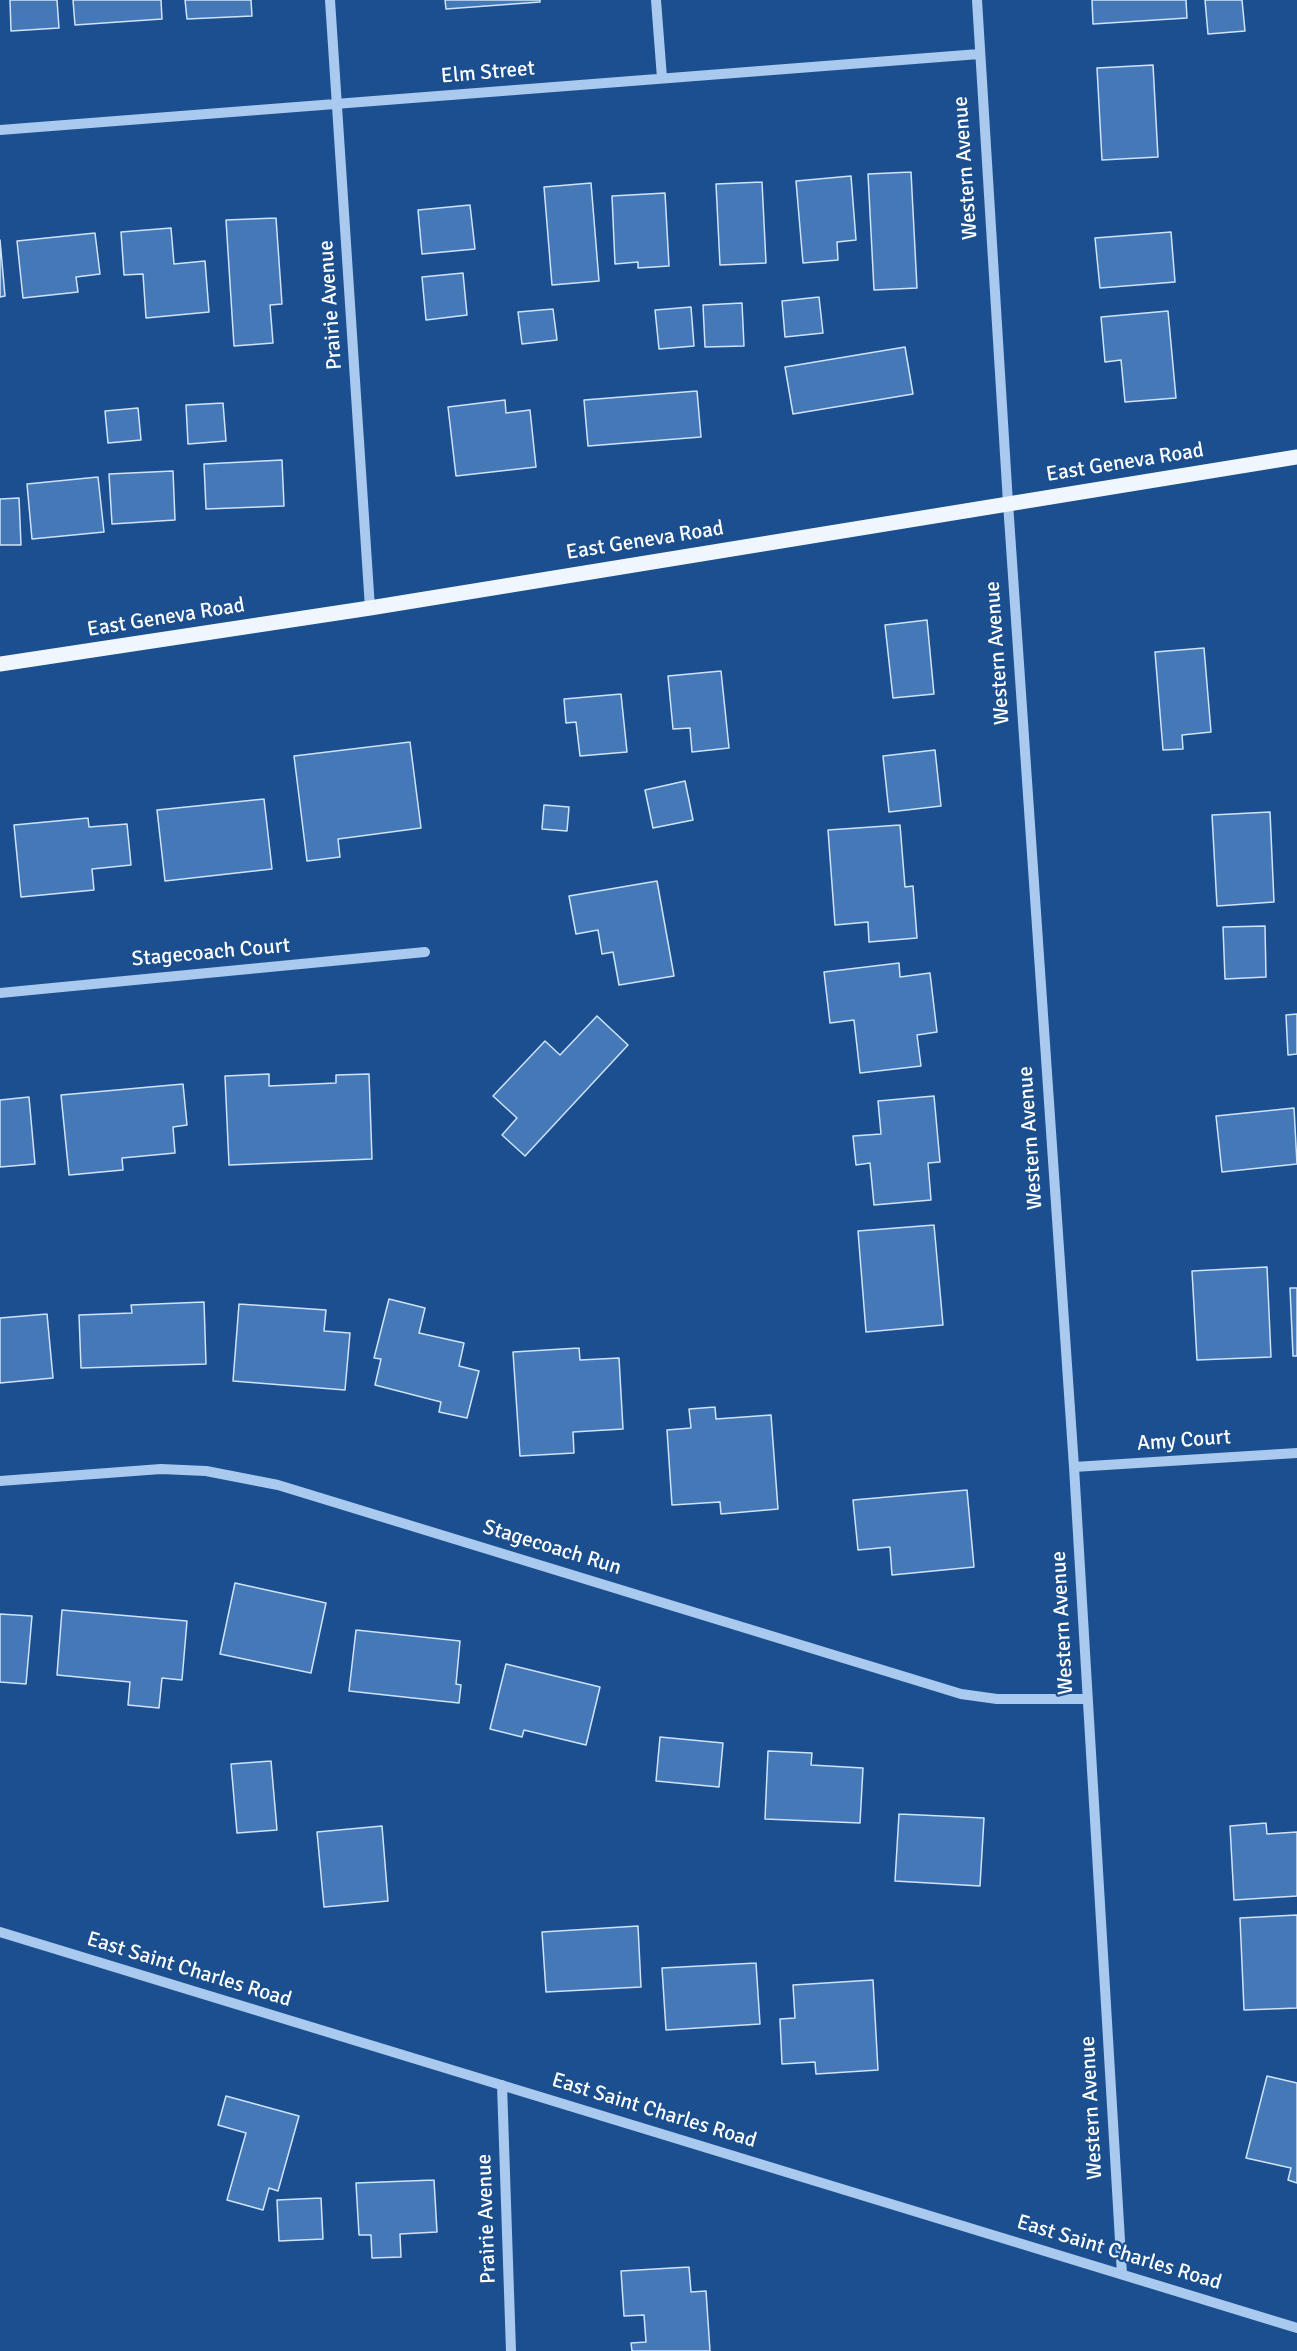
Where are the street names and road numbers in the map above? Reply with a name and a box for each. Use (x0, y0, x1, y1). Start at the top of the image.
street label: Elm Street (440, 56, 536, 90)
street label: Western Avenue (948, 95, 984, 241)
street label: Prairie Avenue (314, 239, 348, 371)
street label: East Geneva Road (1045, 438, 1205, 488)
street label: East Geneva Road (565, 516, 725, 566)
street label: Western Avenue (980, 580, 1016, 726)
street label: East Geneva Road (86, 593, 246, 643)
street label: Stagecoach Court (131, 934, 291, 972)
street label: Western Avenue (1013, 1065, 1049, 1211)
street label: Amy Court (1136, 1425, 1232, 1457)
street label: Stagecoach Run (480, 1515, 624, 1581)
street label: Western Avenue (1047, 1550, 1079, 1696)
street label: East Saint Charles Road (84, 1927, 294, 2013)
street label: Western Avenue (1076, 2035, 1108, 2181)
street label: East Saint Charles Road (549, 2068, 759, 2154)
street label: Prairie Avenue (472, 2154, 502, 2284)
street label: East Saint Charles Road (1014, 2210, 1224, 2296)

